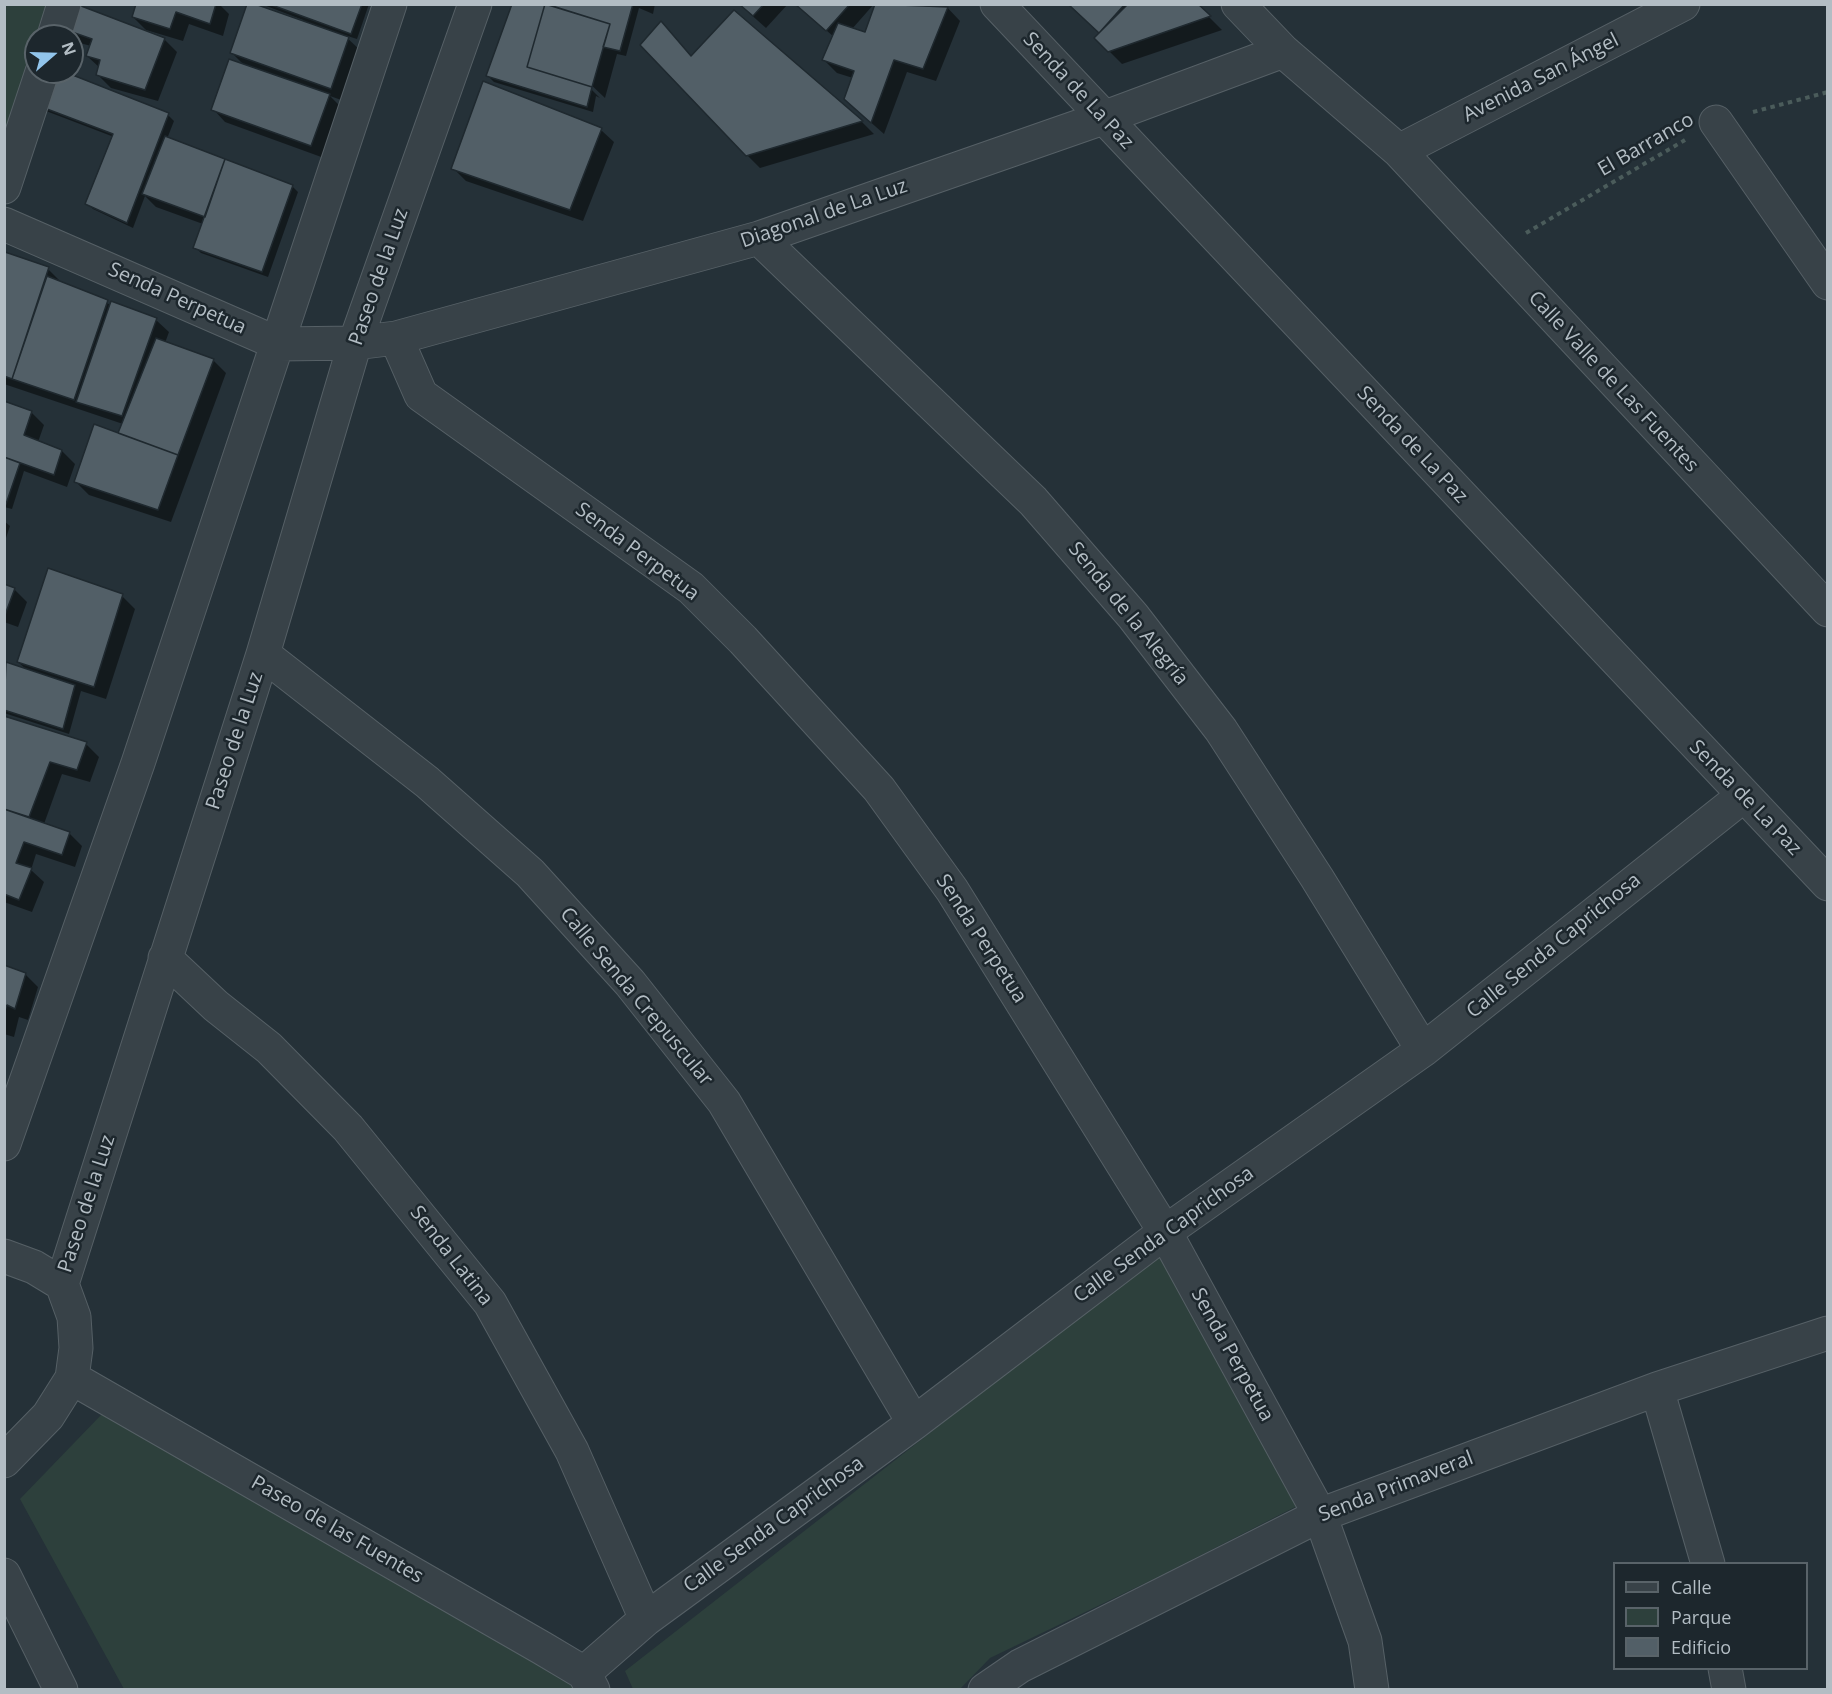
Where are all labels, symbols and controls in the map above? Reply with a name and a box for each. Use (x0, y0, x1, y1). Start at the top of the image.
north arrow (24, 24, 84, 84)
street label: Senda de La Paz (1018, 28, 1138, 154)
street label: Avenida San Ángel (1459, 28, 1623, 128)
text: N (56, 39, 82, 58)
street label: El Barranco (1594, 108, 1698, 182)
street label: Diagonal de La Luz (738, 174, 910, 254)
street label: Paseo de la Luz (344, 205, 414, 349)
street label: Senda Perpetua (104, 258, 250, 340)
street label: Calle Valle de Las Fuentes (1523, 287, 1703, 477)
street label: Senda de La Paz (1352, 382, 1472, 508)
street label: Senda Perpetua (571, 498, 703, 606)
street label: Senda de la Alegría (1063, 538, 1193, 690)
street label: Paseo de la Luz (201, 669, 269, 813)
street label: Senda de La Paz (1684, 735, 1806, 861)
street label: Calle Senda Caprichosa (1462, 868, 1646, 1024)
street label: Senda Perpetua (931, 870, 1031, 1008)
street label: Calle Senda Crepuscular (554, 903, 718, 1091)
street label: Paseo de la Luz (53, 1132, 121, 1276)
street label: Calle Senda Caprichosa (1069, 1162, 1259, 1308)
street label: Senda Latina (405, 1201, 497, 1311)
street label: Senda Perpetua (1186, 1284, 1278, 1426)
street label: Senda Primaveral (1315, 1447, 1477, 1527)
street label: Calle Senda Caprichosa (679, 1452, 869, 1598)
street label: Paseo de las Fuentes (247, 1471, 427, 1589)
legend (1613, 1562, 1808, 1670)
text: Calle (1671, 1575, 1712, 1599)
text: Parque (1671, 1605, 1731, 1629)
text: Edificio (1671, 1635, 1731, 1659)

